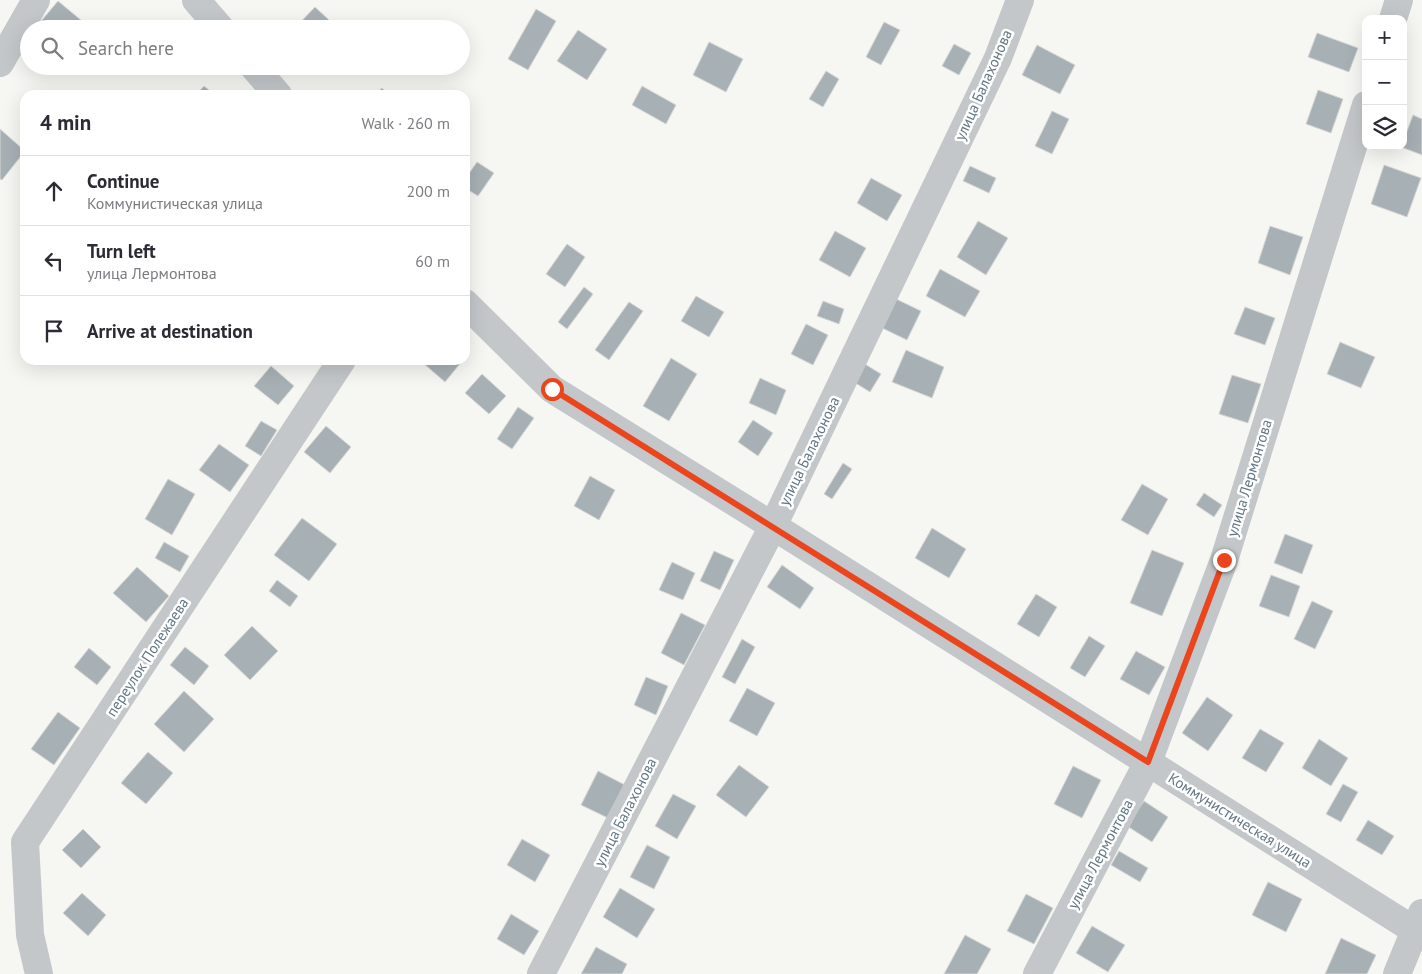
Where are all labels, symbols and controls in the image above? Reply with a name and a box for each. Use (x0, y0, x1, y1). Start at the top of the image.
map controls (1362, 15, 1407, 150)
button: + (1362, 15, 1407, 60)
search box (20, 20, 470, 75)
street label: улица Балахонова (950, 27, 1016, 143)
icon: search (38, 34, 66, 62)
text: Search here (78, 36, 174, 60)
button: − (1362, 60, 1407, 105)
button: layers (1362, 105, 1407, 150)
text: 4 min (40, 109, 91, 136)
text: Walk · 260 m (361, 113, 450, 133)
text: Continue (87, 169, 159, 193)
icon: ahead (40, 177, 68, 205)
text: 200 m (407, 181, 450, 201)
text: Коммунистическая улица (87, 193, 263, 213)
text: Turn left (87, 239, 156, 263)
icon: left (40, 247, 68, 275)
text: 60 m (415, 251, 450, 271)
text: улица Лермонтова (87, 263, 217, 283)
icon: arrive (40, 317, 68, 345)
text: Arrive at destination (87, 319, 253, 343)
route start (541, 378, 564, 401)
street label: улица Балахонова (774, 393, 844, 509)
street label: улица Лермонтова (1222, 417, 1276, 539)
route end (1213, 549, 1236, 572)
street label: переулок Полежаева (102, 594, 192, 720)
street label: улица Балахонова (589, 755, 661, 869)
street label: Коммунистическая улица (1165, 768, 1315, 872)
street label: улица Лермонтова (1063, 796, 1137, 912)

